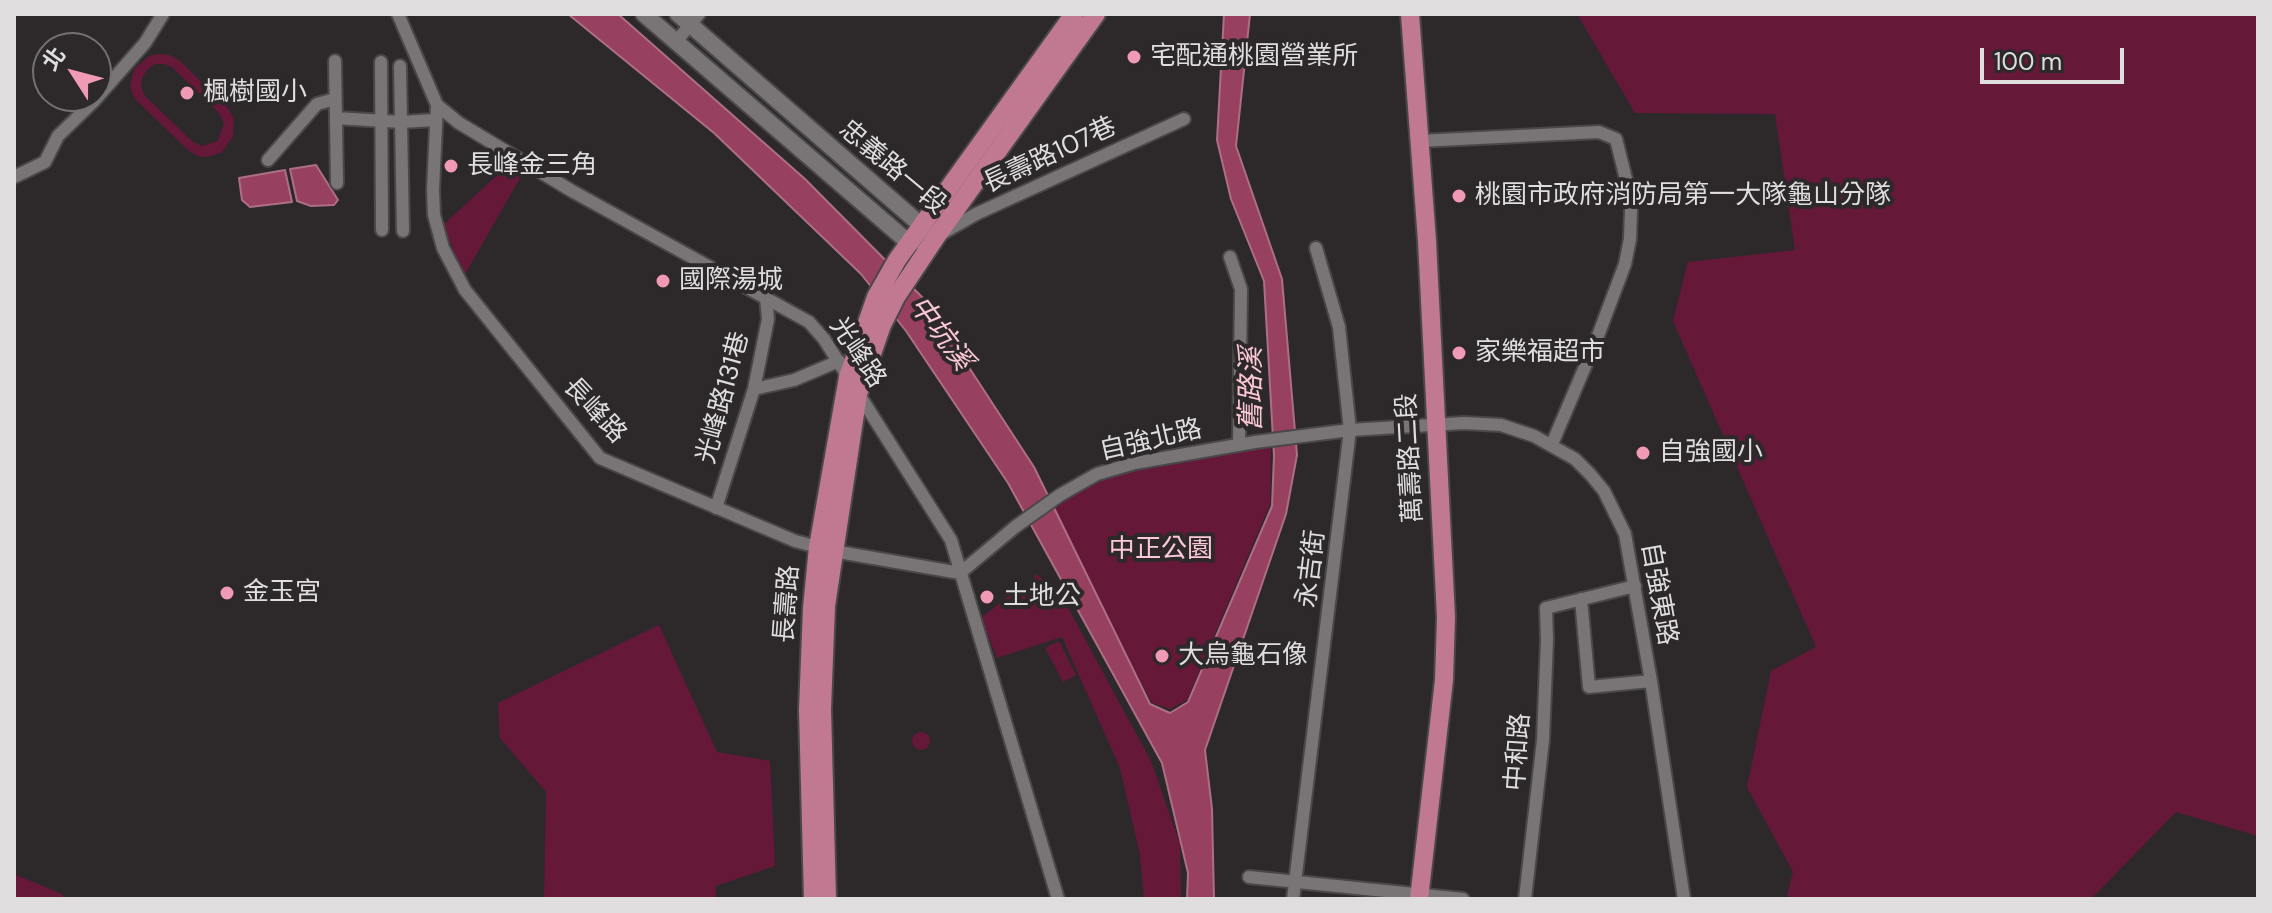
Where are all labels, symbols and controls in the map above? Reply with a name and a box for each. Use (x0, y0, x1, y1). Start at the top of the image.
north arrow (32, 32, 112, 112)
scale bar (1984, 32, 2128, 82)
text: 北 (36, 41, 72, 76)
place label: 宅配通桃園營業所 (1150, 41, 1358, 73)
text: 100 m (1994, 46, 2062, 77)
marker: 宅配通桃園營業所 (1125, 48, 1143, 66)
place label: 楓樹國小 (203, 77, 307, 109)
marker: 楓樹國小 (178, 84, 196, 102)
street label: 長壽路107巷 (978, 112, 1122, 200)
street label: 忠義路一段 (832, 114, 952, 222)
place label: 長峰金三角 (467, 150, 597, 182)
marker: 長峰金三角 (442, 157, 460, 175)
place label: 桃園市政府消防局第一大隊龜山分隊 (1475, 180, 1891, 212)
marker: 桃園市政府消防局第一大隊龜山分隊 (1450, 187, 1468, 205)
place label: 國際湯城 (679, 265, 783, 297)
marker: 國際湯城 (654, 272, 672, 290)
water label: 中坑溪 (901, 290, 979, 378)
street label: 光峰路 (822, 312, 892, 394)
street label: 光峰路131巷 (691, 329, 757, 467)
place label: 家樂福超市 (1475, 337, 1605, 369)
marker: 家樂福超市 (1450, 344, 1468, 362)
water label: 舊路溪 (1236, 347, 1270, 431)
street label: 長峰路 (556, 372, 632, 450)
street label: 萬壽路二段 (1392, 392, 1430, 524)
street label: 自強北路 (1097, 414, 1205, 468)
place label: 自強國小 (1659, 437, 1763, 469)
marker: 自強國小 (1634, 444, 1652, 462)
street label: 永吉街 (1292, 528, 1332, 610)
park label: 中正公園 (1109, 534, 1213, 566)
street label: 自強東路 (1634, 540, 1682, 648)
street label: 長壽路 (770, 564, 806, 644)
place label: 金玉宮 (243, 577, 321, 609)
place label: 土地公 (1003, 581, 1081, 613)
marker: 金玉宮 (218, 584, 236, 602)
marker: 土地公 (978, 588, 996, 606)
place label: 大烏龜石像 (1178, 640, 1308, 672)
marker: 大烏龜石像 (1153, 647, 1171, 665)
street label: 中和路 (1501, 712, 1537, 792)

